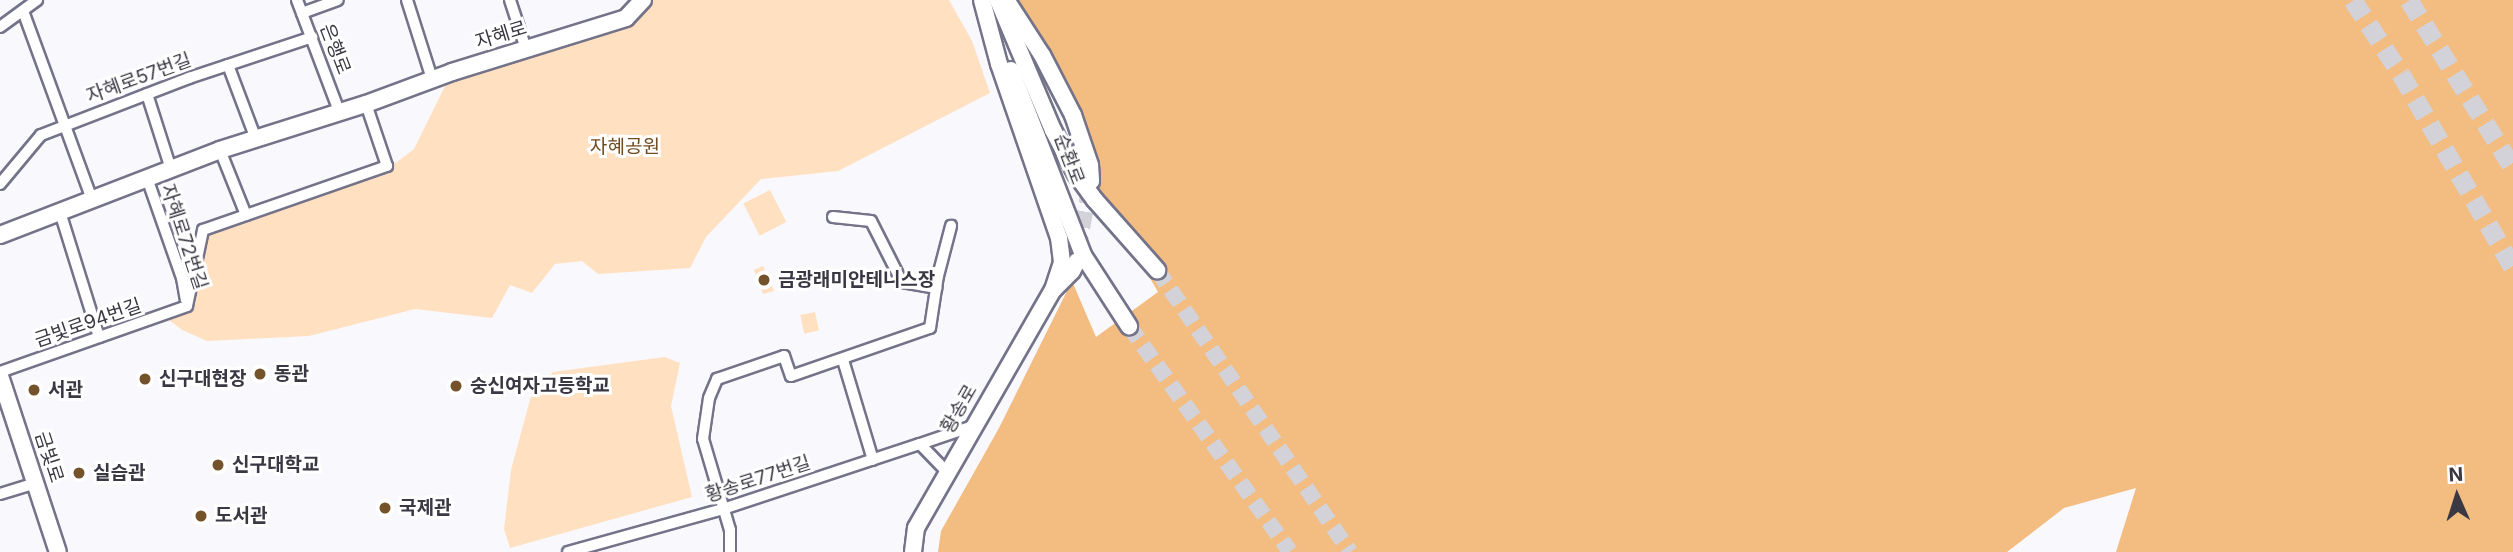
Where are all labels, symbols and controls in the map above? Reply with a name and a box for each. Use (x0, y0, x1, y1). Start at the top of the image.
street label: 자혜로 (473, 16, 529, 54)
street label: 은행로 (315, 20, 355, 78)
street label: 자혜로57번길 (84, 49, 194, 107)
street label: 순환로 (1049, 130, 1089, 188)
park label: 자혜공원 (590, 136, 660, 158)
street label: 자혜로72번길 (156, 181, 212, 293)
place label: 금광래미안테니스장 (778, 269, 935, 291)
marker: 금광래미안테니스장 (756, 272, 772, 288)
street label: 금빛로94번길 (32, 294, 144, 352)
place label: 동관 (274, 363, 309, 385)
marker: 동관 (252, 366, 268, 382)
place label: 신구대현장 (159, 368, 246, 390)
marker: 신구대현장 (137, 371, 153, 387)
place label: 숭신여자고등학교 (470, 375, 610, 397)
marker: 숭신여자고등학교 (448, 378, 464, 394)
place label: 서관 (48, 379, 83, 401)
street label: 황송로 (936, 381, 982, 437)
marker: 서관 (26, 382, 42, 398)
street label: 금빛로 (30, 429, 68, 485)
street label: 황송로77번길 (703, 451, 813, 507)
place label: 신구대학교 (232, 454, 319, 476)
marker: 신구대학교 (210, 457, 226, 473)
north arrow (2422, 461, 2492, 531)
place label: 실습관 (93, 462, 145, 484)
text: N (2448, 463, 2464, 486)
marker: 실습관 (71, 465, 87, 481)
place label: 국제관 (399, 497, 451, 519)
marker: 국제관 (377, 500, 393, 516)
place label: 도서관 (215, 505, 267, 527)
marker: 도서관 (193, 508, 209, 524)

